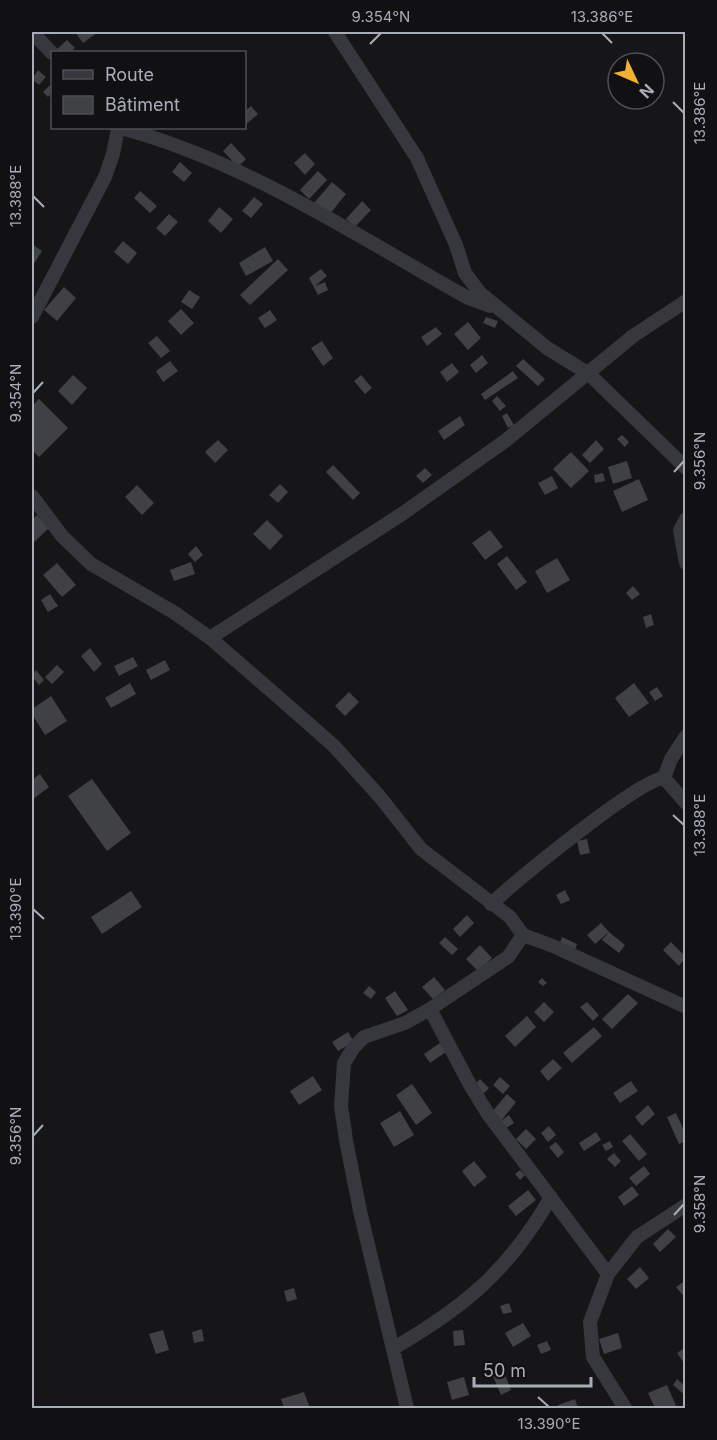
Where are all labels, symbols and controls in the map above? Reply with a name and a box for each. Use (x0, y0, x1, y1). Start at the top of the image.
text: 9.354°N (352, 7, 410, 26)
text: 13.386°E (571, 7, 633, 26)
legend (51, 51, 246, 129)
north arrow (606, 51, 666, 111)
text: Route (105, 64, 154, 85)
text: N (635, 80, 658, 103)
text: 13.386°E (690, 82, 709, 144)
text: Bâtiment (105, 94, 180, 115)
text: 13.388°E (6, 165, 25, 227)
text: 9.354°N (6, 364, 25, 422)
text: 9.356°N (690, 432, 709, 490)
text: 13.388°E (690, 794, 709, 856)
text: 13.390°E (6, 878, 25, 940)
text: 9.356°N (6, 1107, 25, 1165)
text: 9.358°N (690, 1175, 709, 1233)
scale bar (474, 1350, 591, 1388)
text: 50 m (483, 1360, 526, 1381)
text: 13.390°E (518, 1414, 580, 1433)

